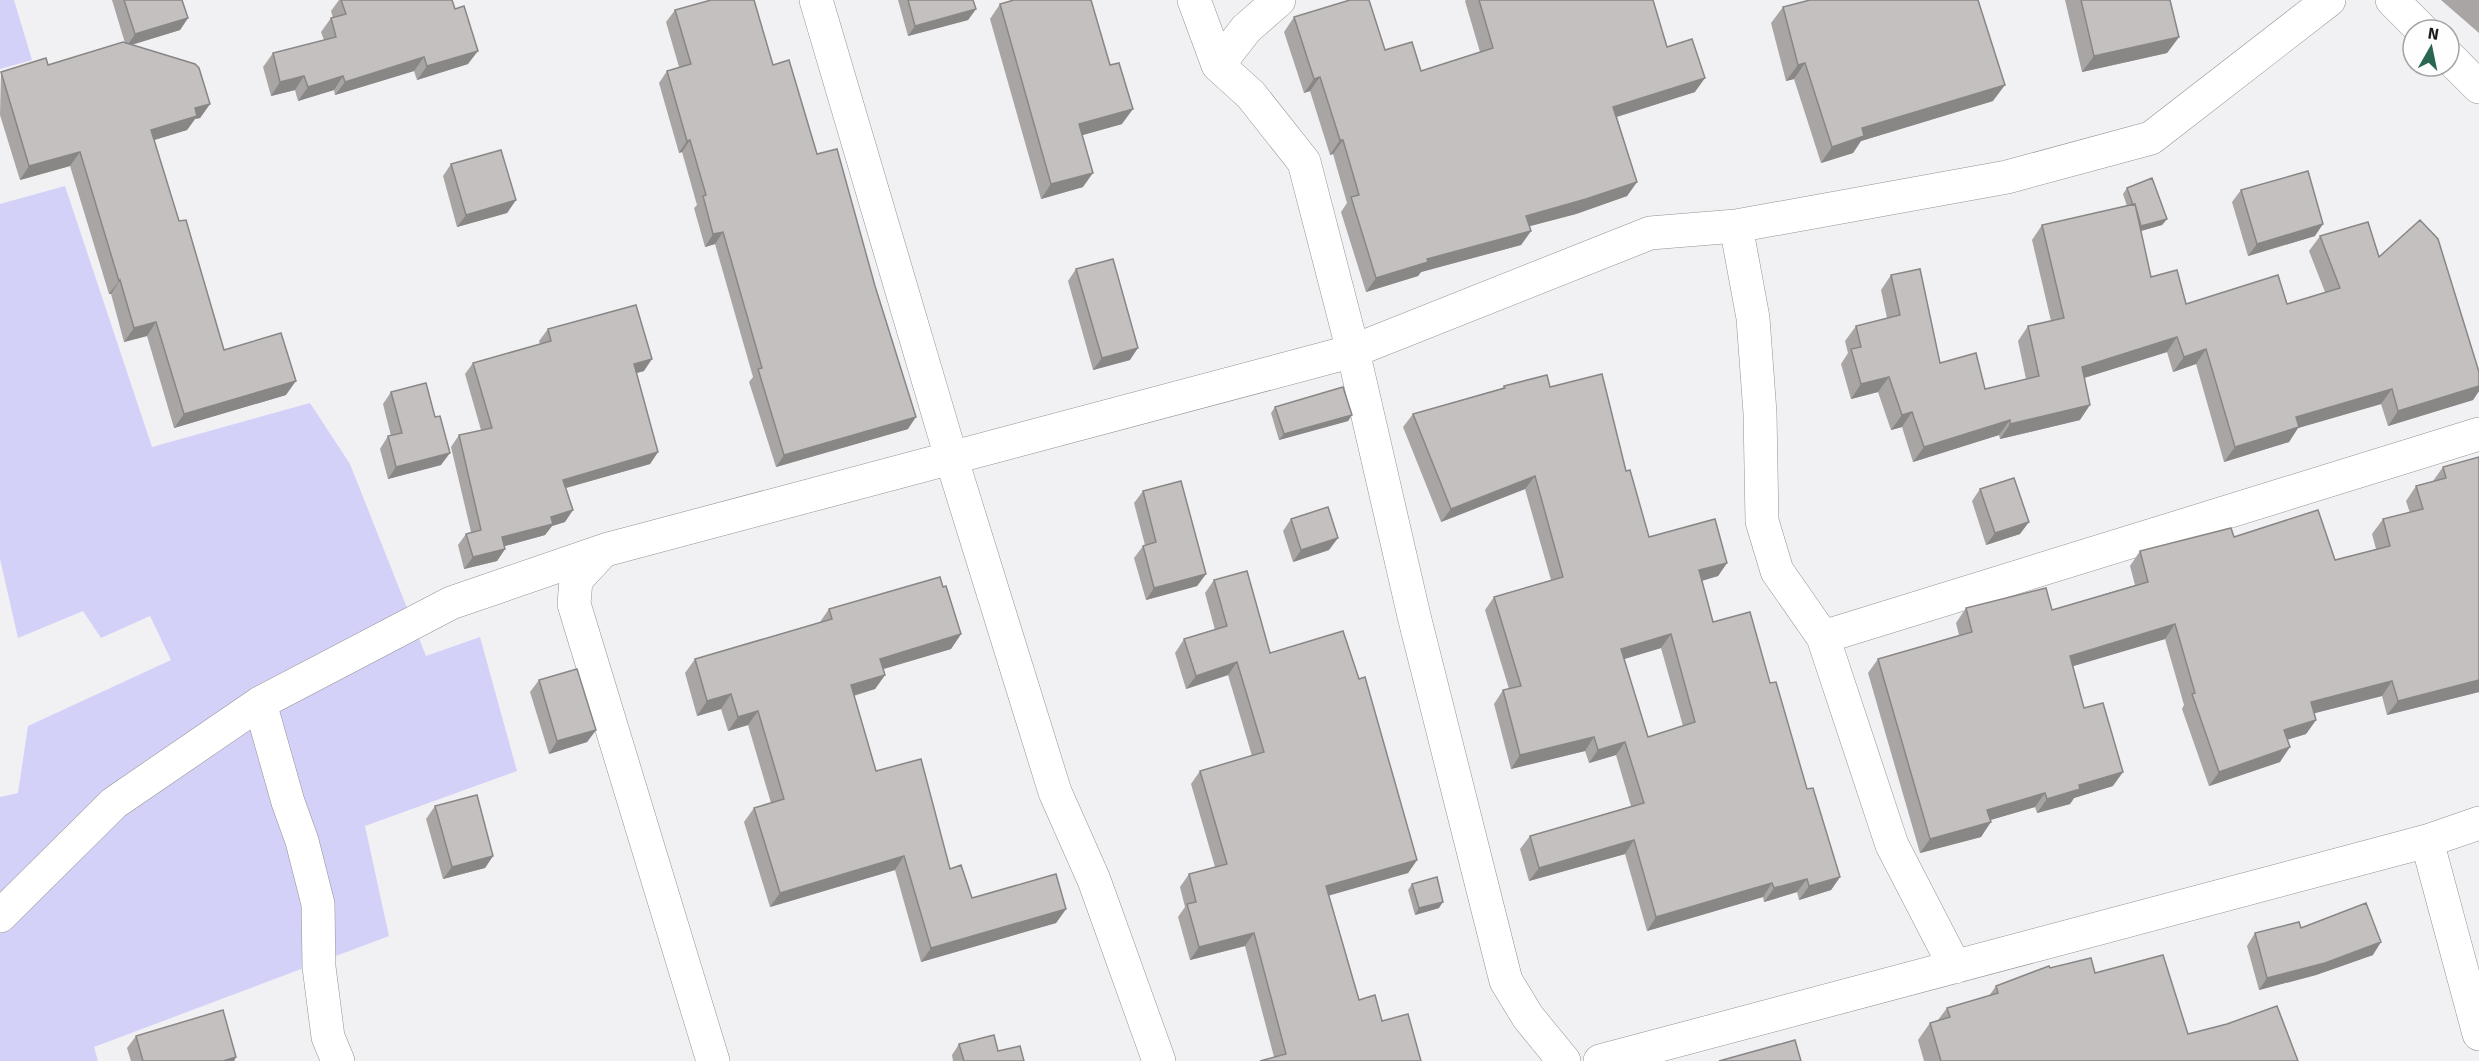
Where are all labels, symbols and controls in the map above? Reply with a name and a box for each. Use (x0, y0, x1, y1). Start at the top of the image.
north arrow (2401, 18, 2461, 78)
text: N (2426, 23, 2440, 45)

